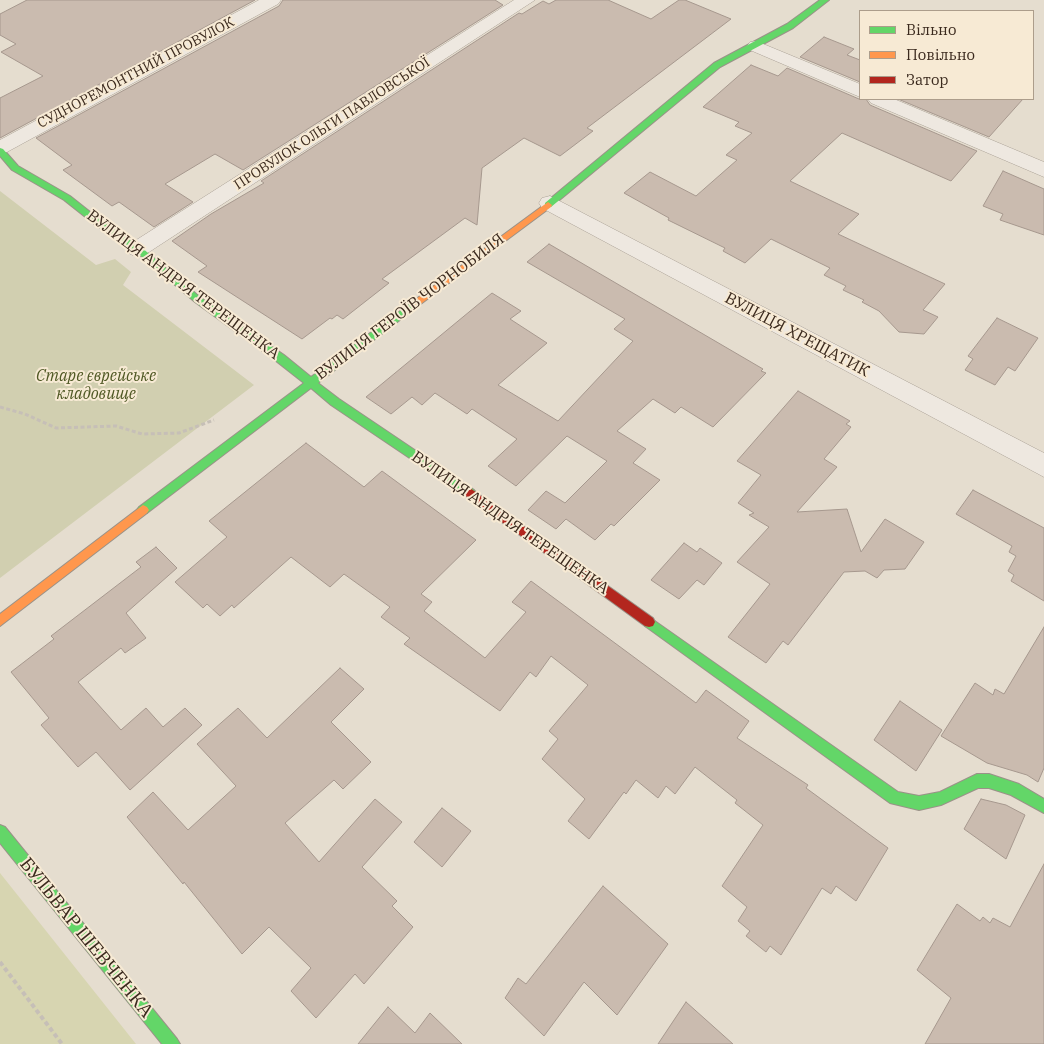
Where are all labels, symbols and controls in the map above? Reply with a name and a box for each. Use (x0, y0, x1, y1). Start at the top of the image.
legend (859, 10, 1034, 100)
street label: СУДНОРЕМОНТНИЙ ПРОВУЛОК (35, 14, 237, 132)
text: Вільно (906, 20, 956, 39)
text: Повільно (906, 45, 975, 64)
street label: ПРОВУЛОК ОЛЬГИ ПАВЛОВСЬКОЇ (231, 54, 433, 194)
text: Затор (906, 70, 949, 89)
street label: ВУЛИЦЯ АНДРІЯ ТЕРЕЩЕНКА (83, 206, 283, 364)
street label: ВУЛИЦЯ ГЕРОЇВ ЧОРНОБИЛЯ (312, 230, 508, 384)
street label: ВУЛИЦЯ ХРЕЩАТИК (721, 289, 873, 381)
park label: Старе єврейське кладовище (36, 366, 156, 404)
street label: ВУЛИЦЯ АНДРІЯ ТЕРЕЩЕНКА (408, 447, 612, 599)
street label: БУЛЬВАР ШЕВЧЕНКА (14, 853, 158, 1023)

